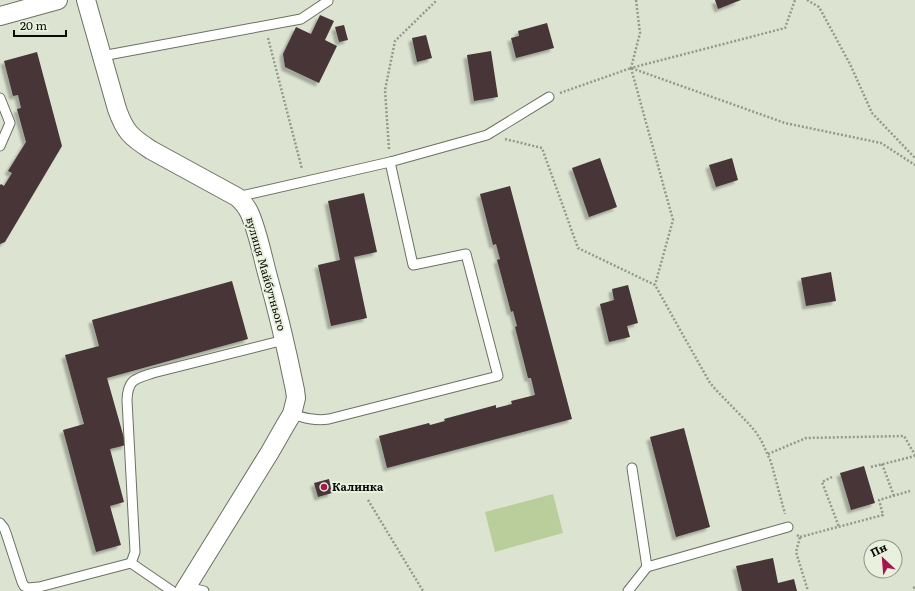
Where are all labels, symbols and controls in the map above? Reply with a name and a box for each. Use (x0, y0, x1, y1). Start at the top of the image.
scale bar (14, 12, 66, 38)
text: 20 m (20, 16, 47, 34)
street label: вулиця Майбутнього (243, 215, 291, 332)
place label: Калинка (332, 478, 384, 494)
marker: Калинка (319, 482, 329, 492)
text: Пн (867, 538, 890, 560)
north arrow (863, 539, 903, 579)

